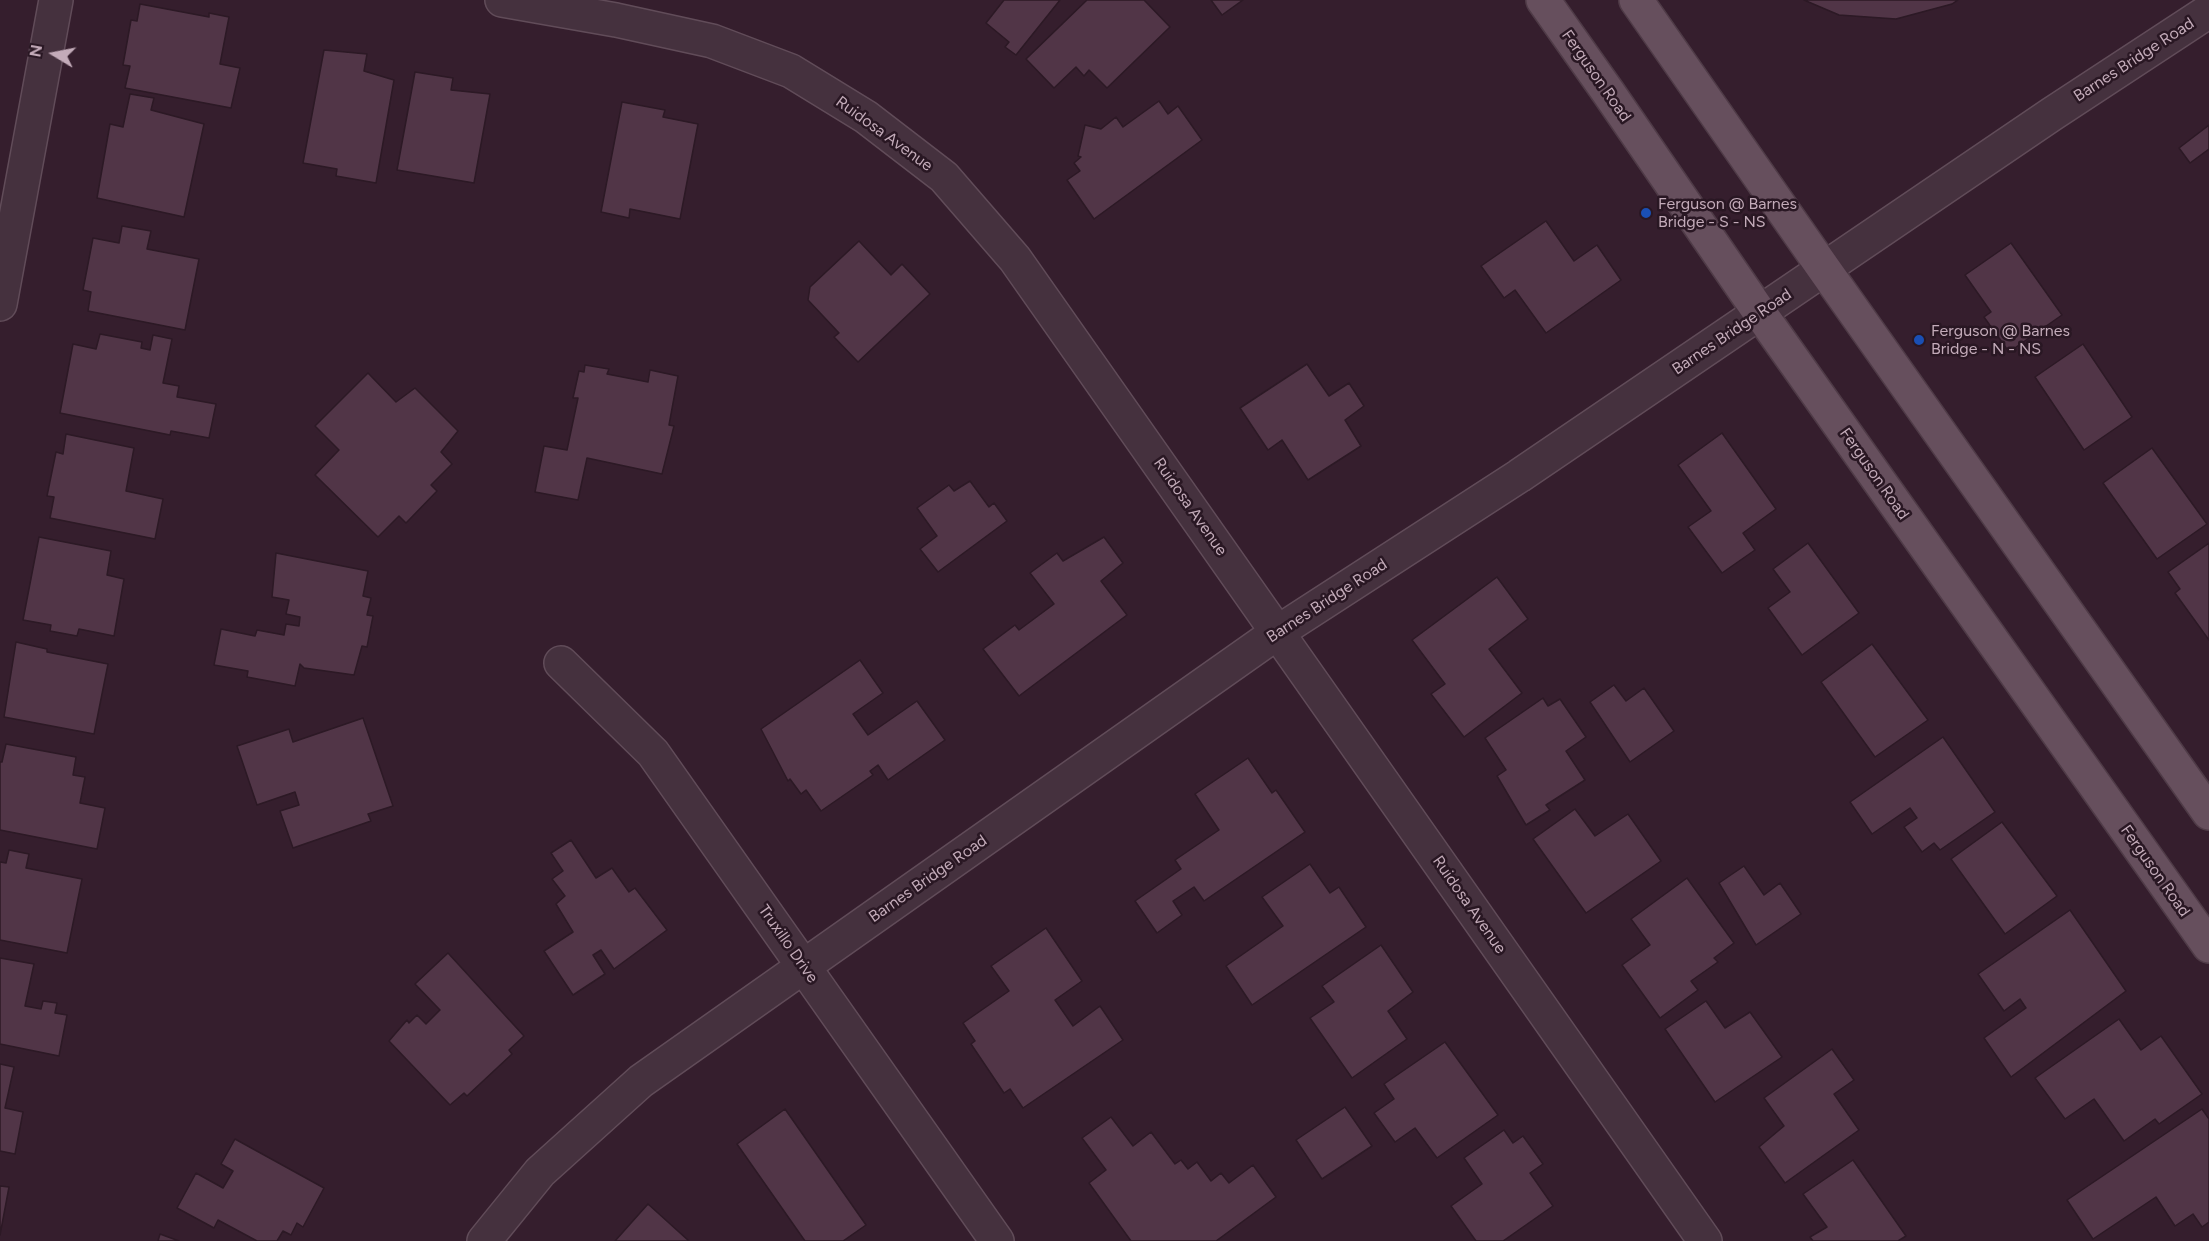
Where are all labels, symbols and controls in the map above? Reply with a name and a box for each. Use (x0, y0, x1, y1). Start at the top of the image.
street label: Barnes Bridge Road (2070, 14, 2198, 106)
north arrow (24, 24, 84, 84)
street label: Ferguson Road (1557, 26, 1635, 126)
text: N (25, 43, 46, 59)
street label: Ruidosa Avenue (832, 92, 936, 176)
place label: Ferguson @ Barnes Bridge - S - NS (1658, 194, 1797, 232)
marker: Ferguson @ Barnes Bridge - S - NS (1639, 206, 1653, 220)
street label: Barnes Bridge Road (1669, 285, 1795, 379)
place label: Ferguson @ Barnes Bridge - N - NS (1931, 321, 2070, 359)
marker: Ferguson @ Barnes Bridge - N - NS (1912, 333, 1926, 347)
street label: Ferguson Road (1835, 424, 1913, 524)
street label: Ruidosa Avenue (1149, 454, 1231, 560)
street label: Barnes Bridge Road (1263, 555, 1391, 647)
street label: Ferguson Road (2116, 821, 2194, 921)
street label: Barnes Bridge Road (865, 831, 991, 927)
street label: Ruidosa Avenue (1428, 852, 1510, 958)
street label: Truxillo Drive (754, 901, 822, 987)

